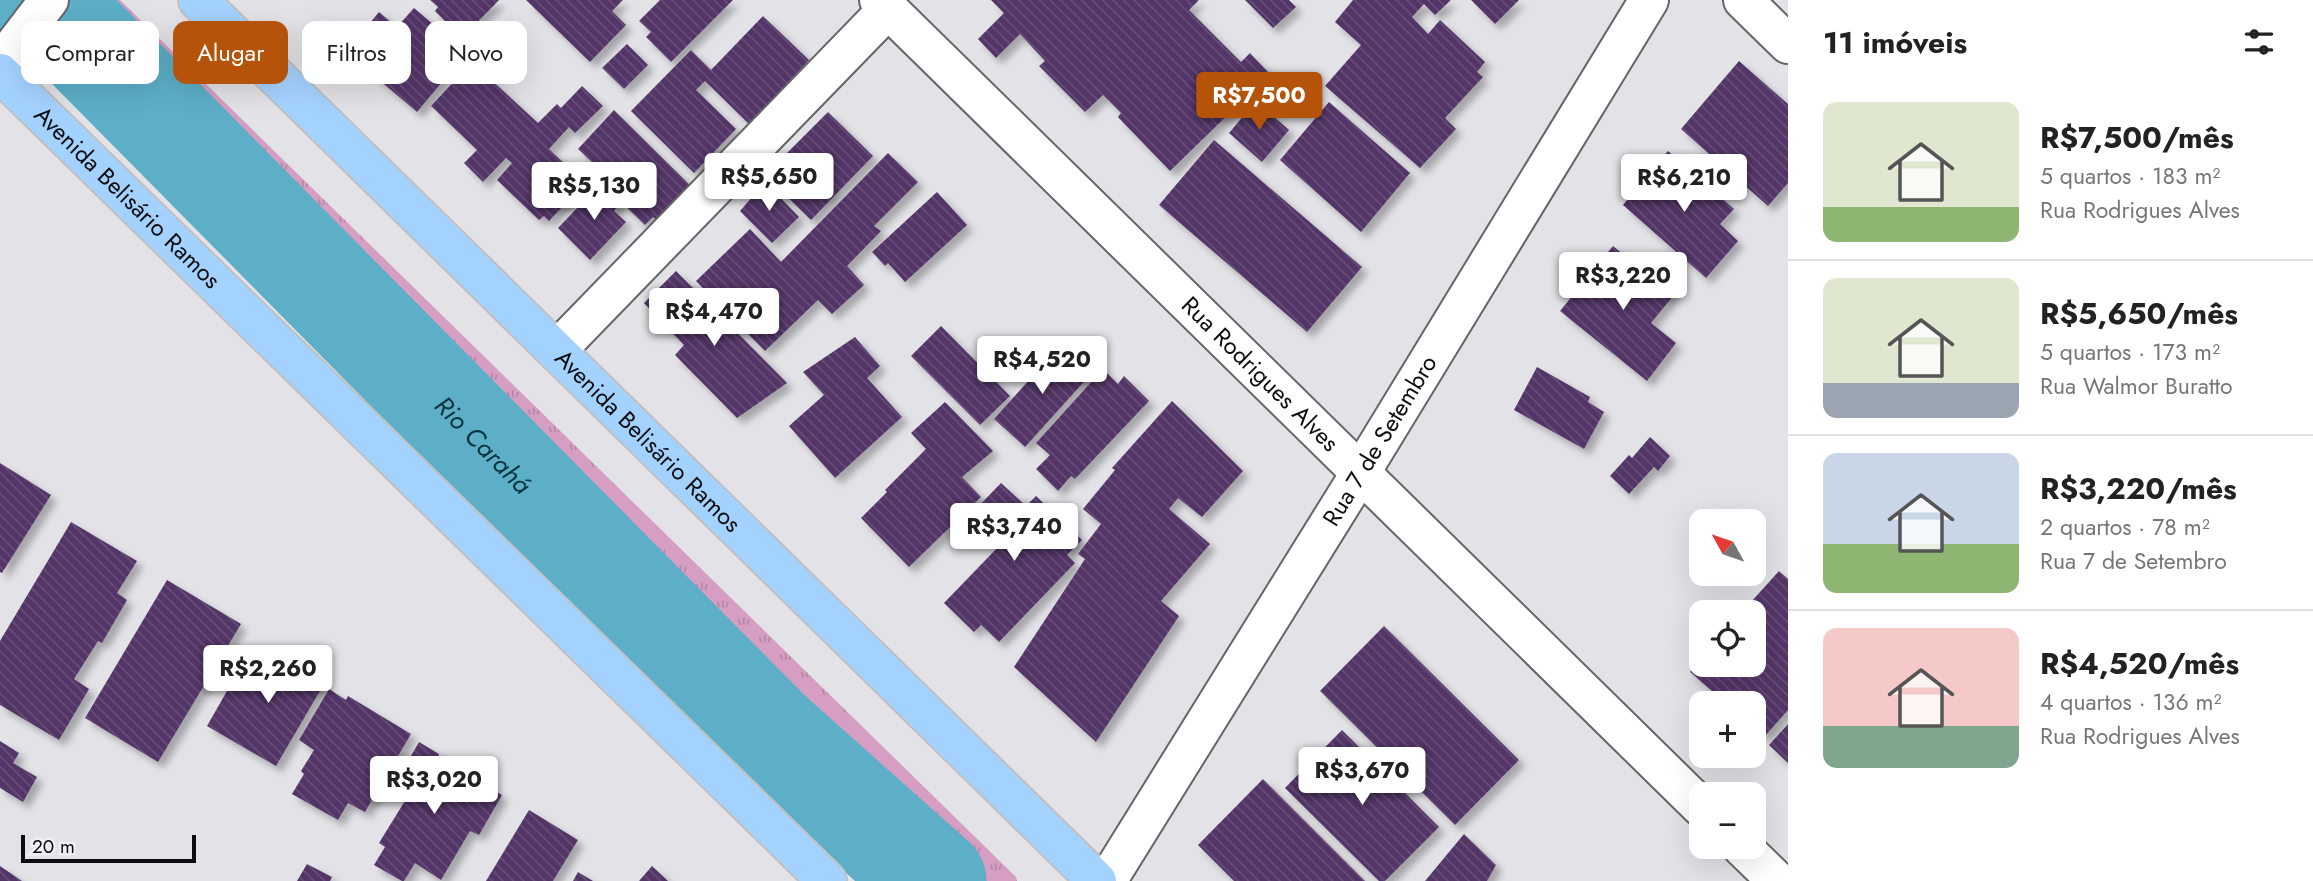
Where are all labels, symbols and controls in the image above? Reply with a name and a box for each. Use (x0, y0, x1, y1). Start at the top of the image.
chip: Comprar (21, 21, 159, 84)
chip: Alugar (173, 21, 288, 84)
chip: Filtros (302, 21, 411, 84)
chip: Novo (425, 21, 527, 84)
text: 11 imóveis (1823, 21, 1967, 64)
icon: filters (2240, 23, 2278, 61)
pin: R$7,500 (1194, 72, 1324, 132)
text: R$7,500 (1212, 78, 1306, 112)
street label: Avenida Belisário Ramos (26, 98, 229, 296)
text: R$7,500/mês (2040, 116, 2234, 159)
icon: home (1879, 130, 1963, 214)
pin: R$5,650 (704, 154, 834, 213)
pin: R$6,210 (1619, 154, 1749, 214)
text: R$5,650 (721, 159, 817, 193)
text: 5 quartos · 183 m² (2040, 159, 2220, 193)
text: R$6,210 (1637, 160, 1731, 194)
pin: R$5,130 (529, 162, 659, 222)
text: R$5,130 (548, 168, 640, 202)
text: Rua Rodrigues Alves (2040, 193, 2240, 227)
pin: R$3,220 (1558, 252, 1688, 312)
text: R$3,220 (1575, 258, 1671, 292)
pin: R$4,470 (649, 288, 779, 348)
street label: Rua Rodrigues Alves (1174, 288, 1347, 459)
text: R$5,650/mês (2040, 292, 2238, 335)
text: R$4,470 (665, 294, 763, 328)
icon: home (1879, 306, 1963, 390)
text: 5 quartos · 173 m² (2040, 335, 2220, 369)
pin: R$4,520 (977, 336, 1107, 396)
street label: Avenida Belisário Ramos (547, 341, 749, 540)
text: R$4,520 (993, 342, 1091, 376)
street label: Rua 7 de Setembro (1314, 348, 1445, 533)
text: Rua Walmor Buratto (2040, 369, 2233, 403)
water label: Rio Carahá (426, 387, 541, 503)
text: R$3,220/mês (2040, 467, 2237, 510)
icon: home (1879, 481, 1963, 565)
pin: R$3,740 (949, 504, 1079, 563)
text: R$3,740 (966, 509, 1062, 543)
north arrow (1689, 509, 1766, 586)
map controls (1689, 509, 1766, 859)
text: 2 quartos · 78 m² (2040, 510, 2210, 544)
text: Rua 7 de Setembro (2040, 544, 2227, 578)
button: locate (1689, 600, 1766, 677)
text: R$4,520/mês (2040, 642, 2239, 685)
pin: R$2,260 (203, 646, 333, 705)
text: R$2,260 (219, 651, 317, 685)
icon: home (1879, 656, 1963, 740)
text: 4 quartos · 136 m² (2040, 685, 2221, 719)
button: + (1689, 691, 1766, 768)
text: Rua Rodrigues Alves (2040, 719, 2240, 753)
pin: R$3,670 (1297, 748, 1427, 807)
text: R$3,670 (1314, 753, 1410, 787)
pin: R$3,020 (369, 756, 499, 816)
text: R$3,020 (386, 762, 482, 796)
button: − (1689, 782, 1766, 859)
scale bar (21, 832, 196, 864)
text: 20 m (32, 833, 75, 860)

